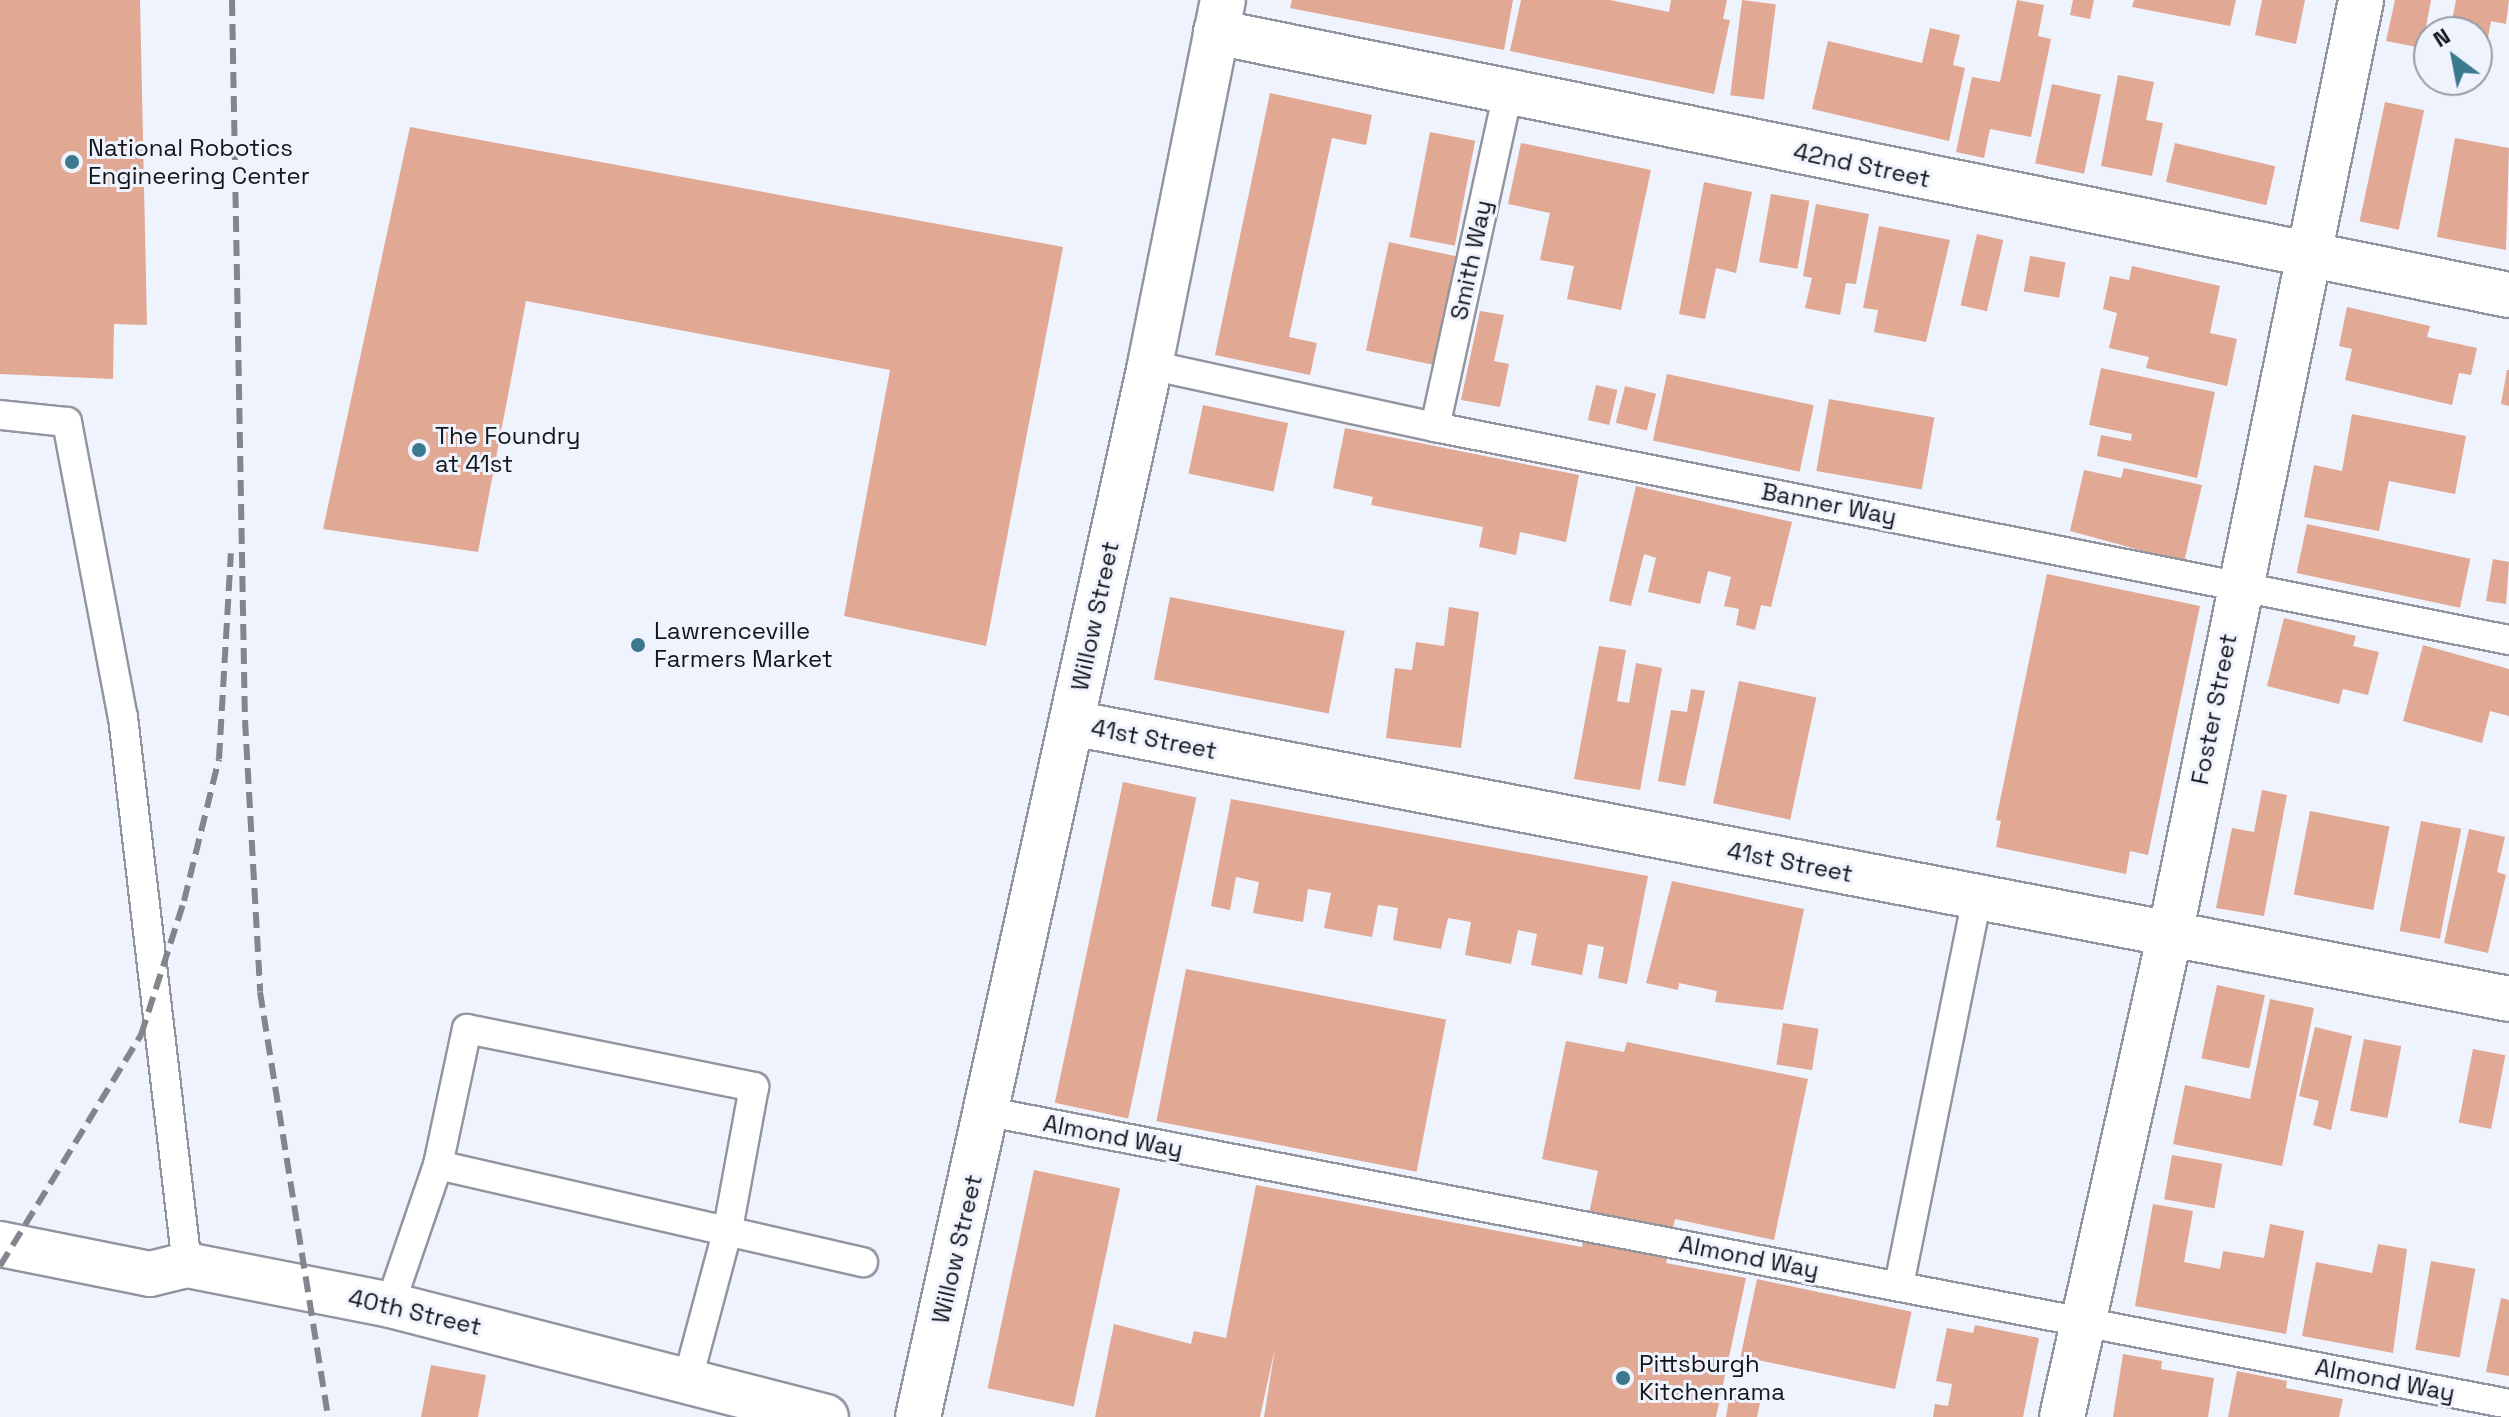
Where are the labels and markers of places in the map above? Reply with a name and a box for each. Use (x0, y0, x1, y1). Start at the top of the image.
place label: National Robotics Engineering Center (88, 134, 310, 190)
marker: National Robotics Engineering Center (63, 153, 81, 171)
place label: The Foundry at 41st (435, 422, 580, 478)
marker: The Foundry at 41st (410, 441, 428, 459)
place label: Lawrenceville Farmers Market (654, 617, 833, 673)
marker: Lawrenceville Farmers Market (629, 636, 647, 654)
place label: Pittsburgh Kitchenrama (1639, 1350, 1785, 1406)
marker: Pittsburgh Kitchenrama (1614, 1369, 1632, 1387)

